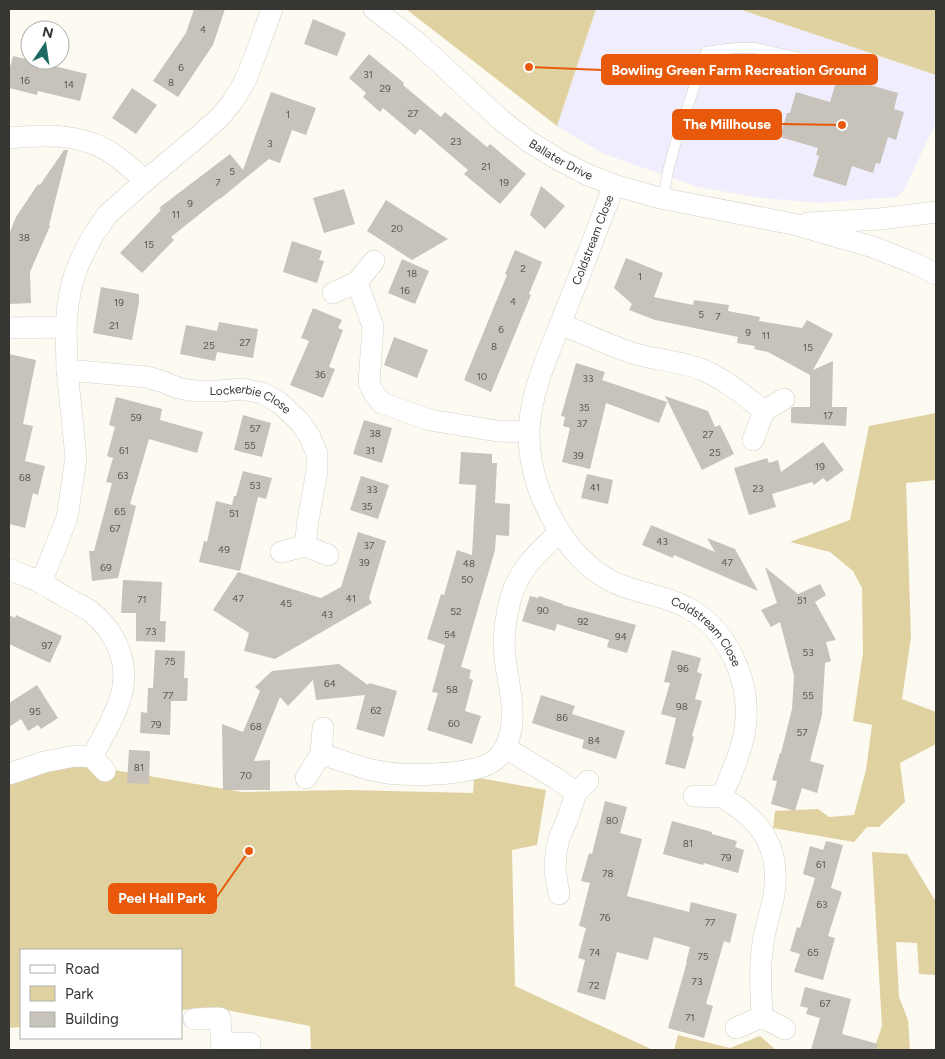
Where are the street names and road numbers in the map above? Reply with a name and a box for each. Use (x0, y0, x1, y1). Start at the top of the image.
street label: Ballater Drive (527, 136, 595, 183)
street label: Coldstream Close (569, 192, 617, 287)
street label: Lockerbie Close (210, 382, 294, 417)
street label: Coldstream Close (669, 594, 744, 669)

